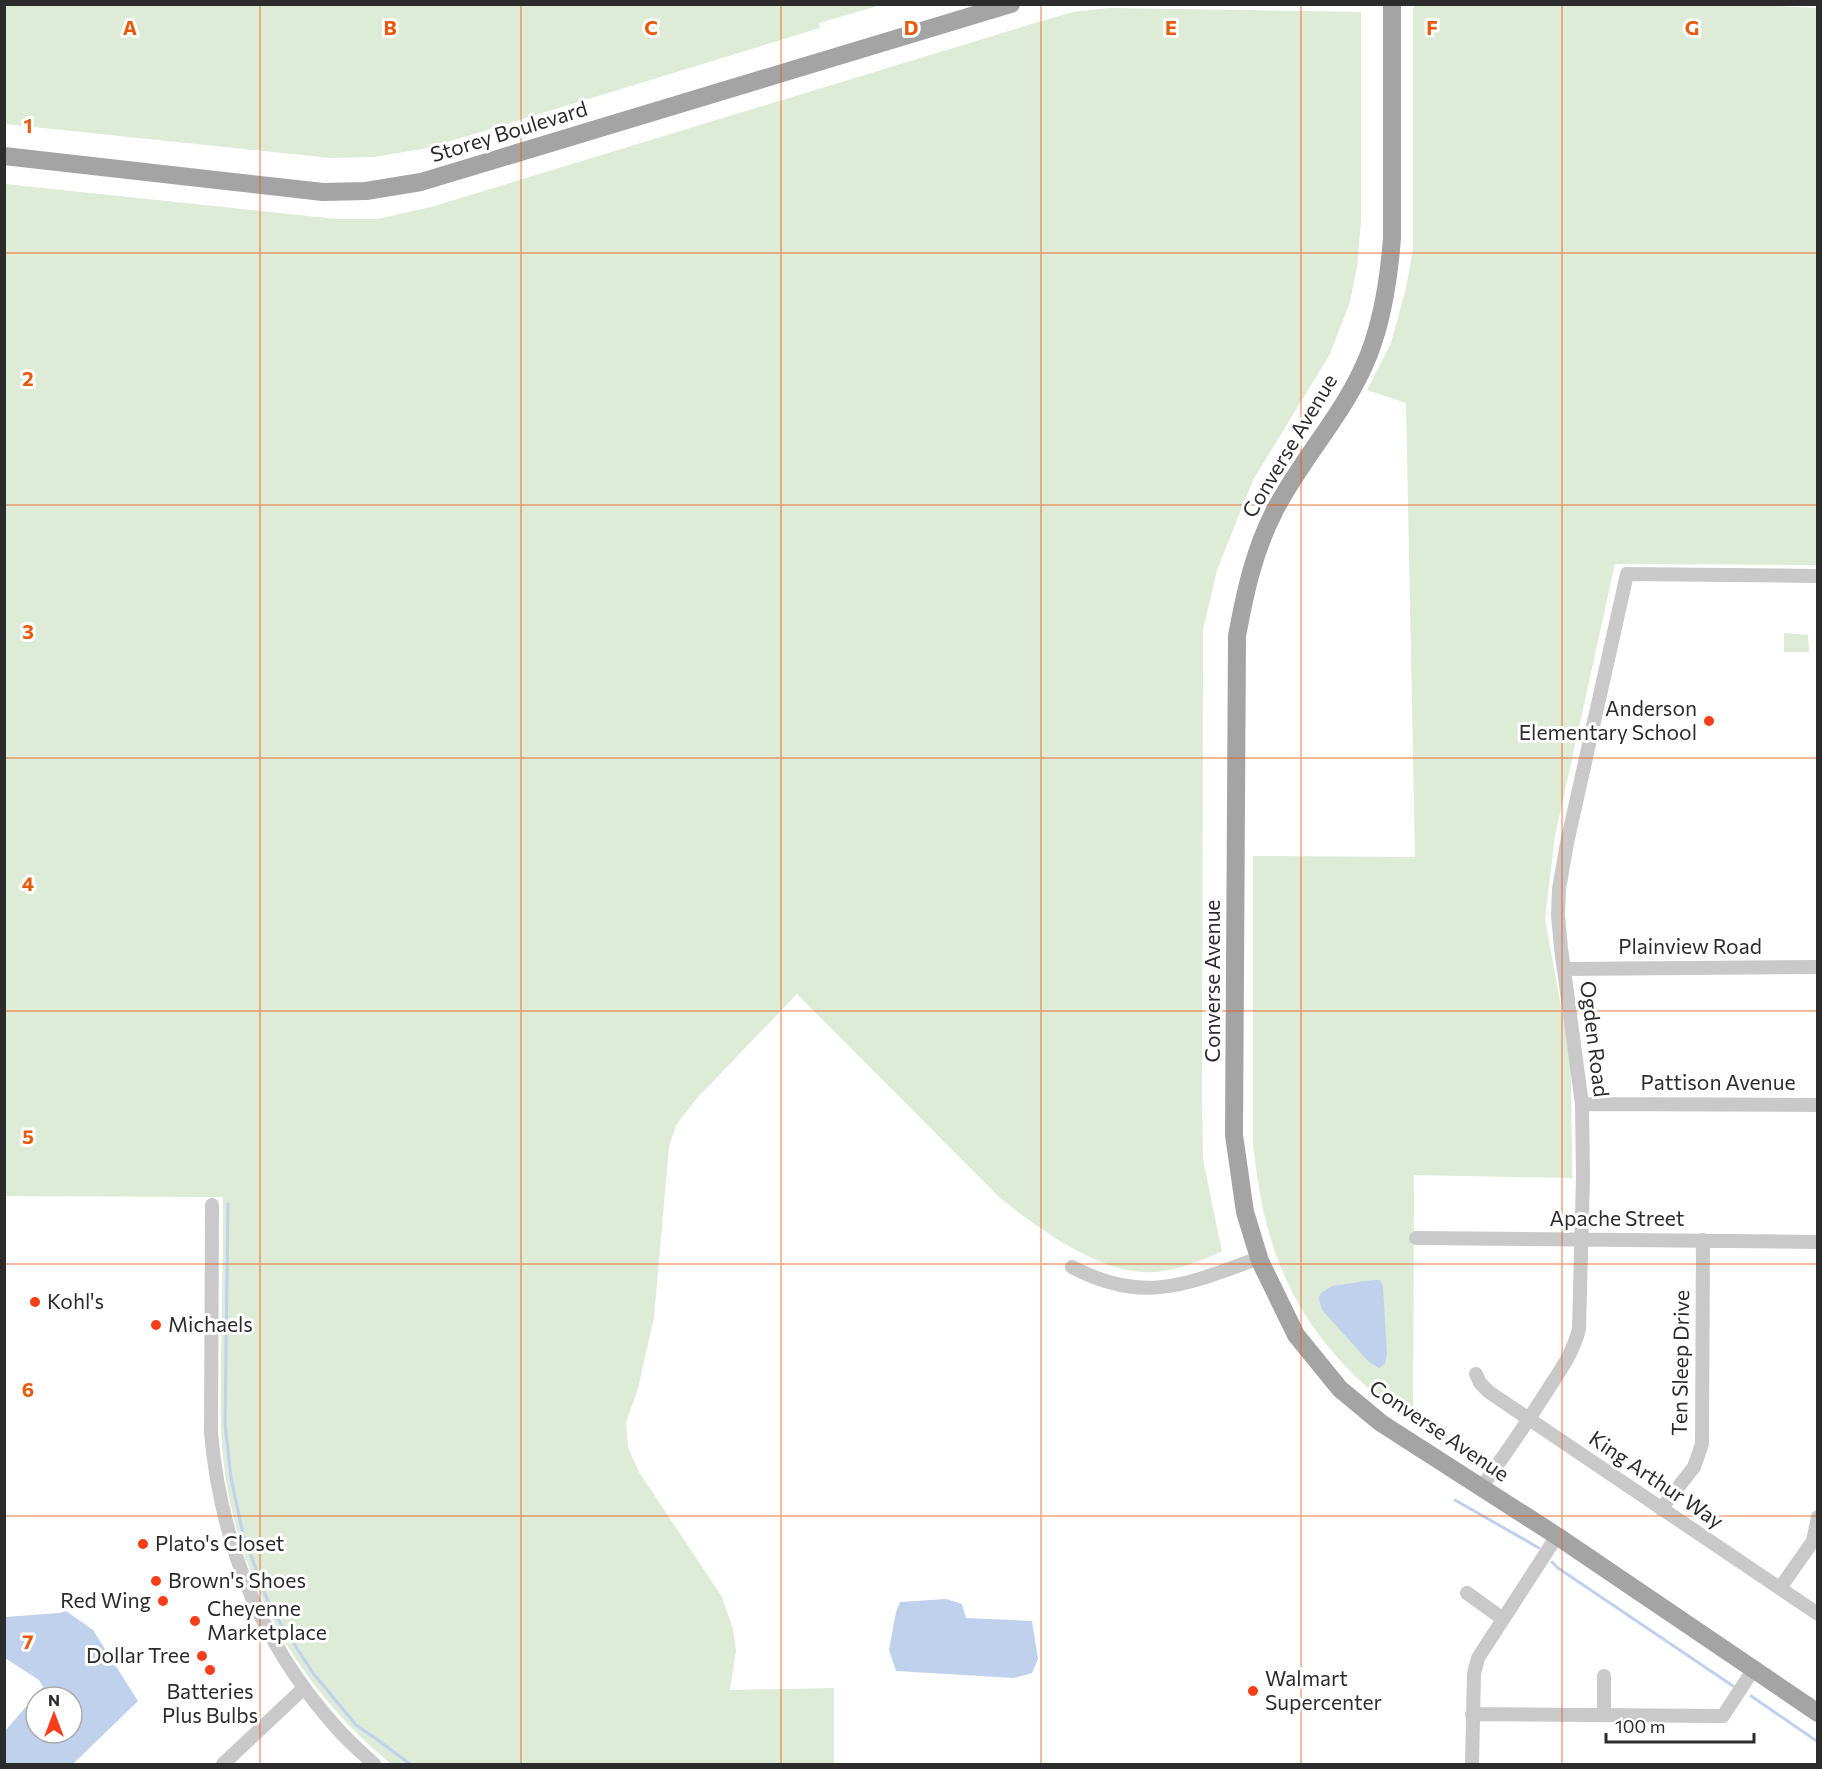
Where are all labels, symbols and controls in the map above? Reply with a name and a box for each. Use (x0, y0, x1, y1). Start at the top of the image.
text: A (123, 15, 137, 39)
text: B (383, 15, 397, 39)
text: C (644, 15, 658, 39)
text: D (904, 15, 918, 39)
text: E (1165, 15, 1177, 39)
text: F (1426, 15, 1438, 39)
text: G (1685, 15, 1699, 39)
street label: Storey Boulevard (427, 95, 590, 166)
text: 1 (23, 113, 33, 137)
text: 2 (22, 366, 34, 390)
street label: Converse Avenue (1236, 369, 1341, 521)
text: 3 (22, 619, 34, 643)
place label: Anderson Elementary School (1519, 695, 1697, 744)
marker: Anderson Elementary School (1702, 714, 1716, 728)
text: 4 (22, 871, 34, 895)
street label: Converse Avenue (1199, 900, 1224, 1062)
street label: Plainview Road (1618, 933, 1762, 958)
street label: Ogden Road (1576, 979, 1615, 1098)
street label: Pattison Avenue (1641, 1069, 1795, 1094)
text: 5 (22, 1124, 34, 1148)
street label: Apache Street (1550, 1205, 1684, 1230)
place label: Kohl's (47, 1288, 104, 1313)
street label: Ten Sleep Drive (1666, 1290, 1693, 1436)
marker: Kohl's (28, 1295, 42, 1309)
place label: Michaels (168, 1311, 253, 1336)
marker: Michaels (149, 1318, 163, 1332)
street label: Converse Avenue (1365, 1374, 1514, 1486)
text: 6 (22, 1377, 34, 1401)
street label: King Arthur Way (1585, 1425, 1729, 1533)
place label: Plato's Closet (155, 1530, 284, 1555)
marker: Plato's Closet (136, 1537, 150, 1551)
place label: Brown's Shoes (168, 1567, 306, 1592)
marker: Brown's Shoes (149, 1574, 163, 1588)
place label: Red Wing (60, 1587, 151, 1612)
marker: Red Wing (156, 1594, 170, 1608)
place label: Cheyenne Marketplace (207, 1595, 327, 1644)
marker: Cheyenne Marketplace (188, 1614, 202, 1628)
text: 7 (23, 1629, 34, 1653)
place label: Dollar Tree (86, 1642, 190, 1667)
marker: Dollar Tree (195, 1649, 209, 1663)
marker: Batteries Plus Bulbs (203, 1663, 217, 1677)
place label: Walmart Supercenter (1265, 1665, 1382, 1714)
place label: Batteries Plus Bulbs (162, 1678, 258, 1727)
marker: Walmart Supercenter (1246, 1684, 1260, 1698)
north arrow (24, 1685, 84, 1745)
text: N (48, 1690, 60, 1709)
scale bar (1606, 1706, 1754, 1744)
text: 100 m (1615, 1715, 1665, 1737)

